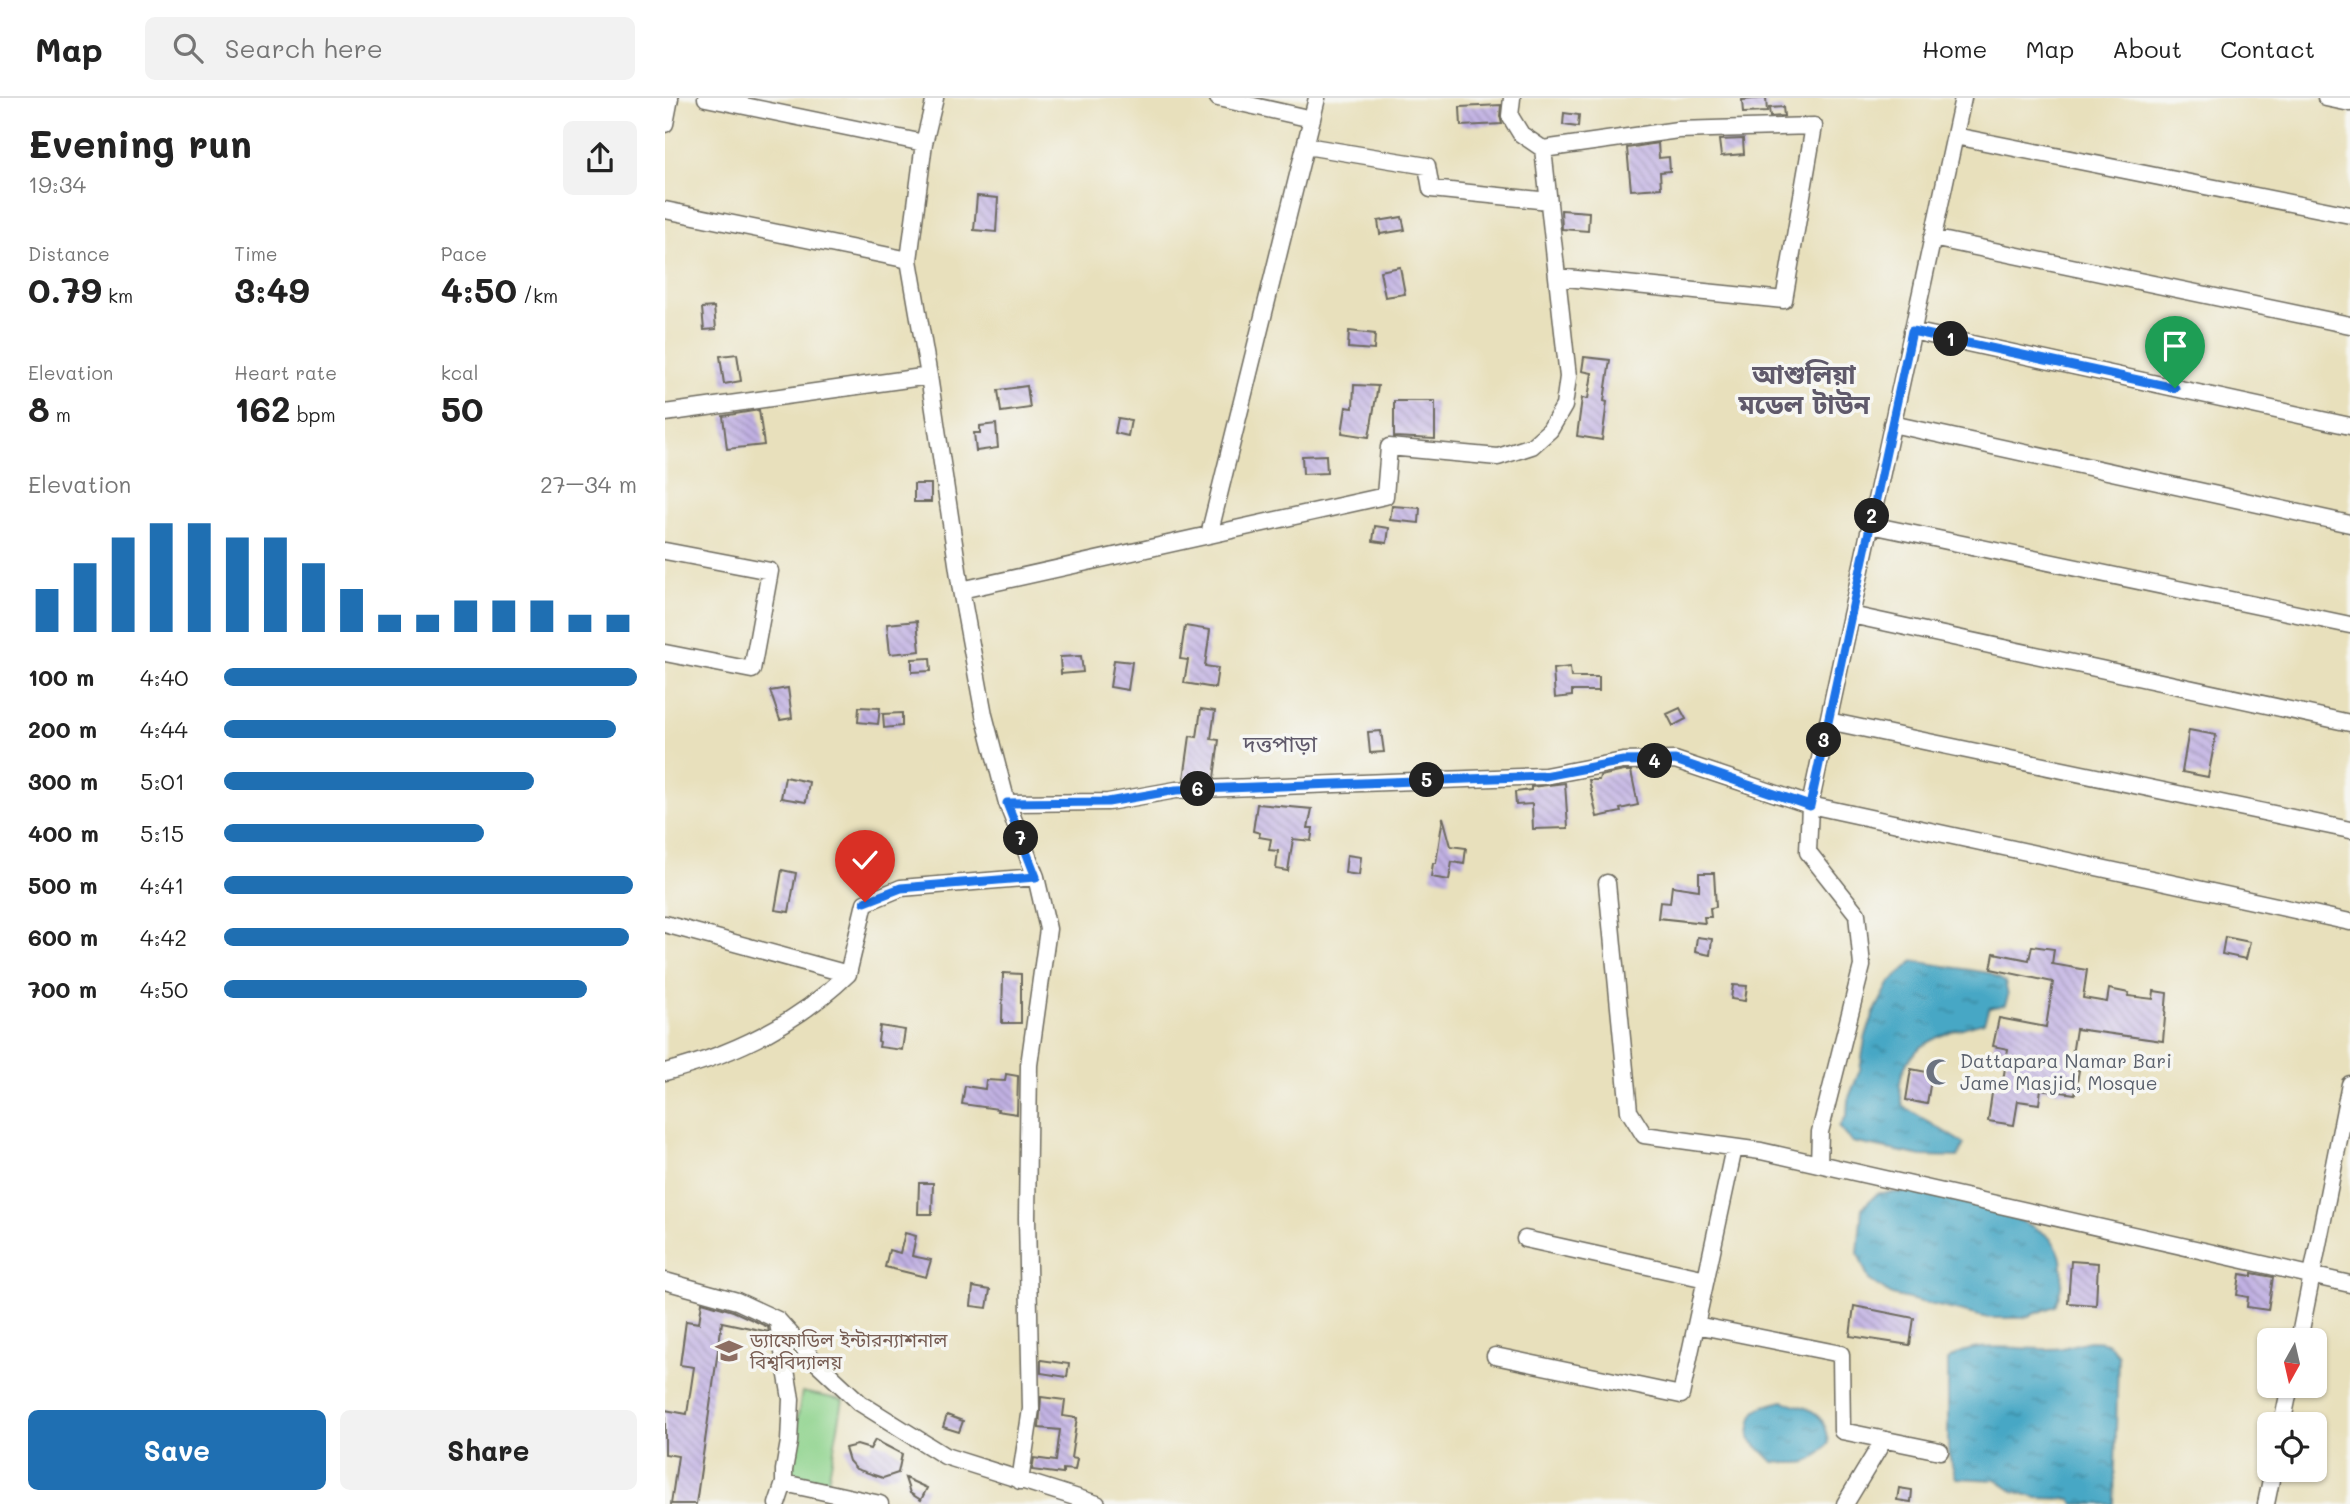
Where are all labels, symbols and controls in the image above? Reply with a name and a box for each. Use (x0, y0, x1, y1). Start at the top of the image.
search box (145, 17, 635, 80)
text: Map (35, 27, 103, 70)
icon: search (169, 29, 207, 67)
text: Search here (225, 31, 383, 65)
text: Home (1922, 33, 1987, 64)
text: Map (2025, 33, 2074, 64)
text: About (2112, 33, 2182, 64)
text: Contact (2220, 33, 2315, 64)
text: Evening run (28, 118, 252, 168)
button: share (563, 121, 637, 195)
text: 19:34 (28, 169, 86, 199)
text: Distance (28, 241, 110, 266)
text: Time (234, 241, 278, 266)
text: Pace (441, 241, 487, 266)
text: 0.79 (28, 266, 102, 312)
text: 3:49 (234, 266, 310, 312)
text: 4:50 (441, 266, 517, 312)
text: km (102, 283, 133, 308)
text: /km (517, 283, 558, 308)
pin (2145, 316, 2205, 388)
pin: 1 (1933, 322, 1969, 356)
text: 1 (1946, 326, 1955, 351)
icon: arrive (2156, 327, 2194, 365)
district label: আশুলিয়া মডেল টাউন (1737, 357, 1870, 421)
text: Elevation (28, 360, 113, 385)
text: Heart rate (234, 360, 337, 385)
text: kcal (441, 360, 479, 385)
text: 8 (28, 385, 50, 431)
text: 162 (234, 385, 291, 431)
text: 50 (441, 385, 484, 431)
text: m (50, 402, 71, 427)
text: bpm (291, 402, 336, 427)
text: Elevation (28, 469, 131, 499)
text: 27–34 m (540, 469, 637, 499)
pin: 2 (1855, 498, 1889, 534)
text: 2 (1866, 503, 1877, 528)
text: 100 m (28, 662, 94, 692)
text: 4:40 (140, 662, 188, 692)
text: 200 m (28, 714, 97, 744)
text: 4:44 (140, 714, 188, 744)
pin: 3 (1807, 722, 1841, 758)
text: 3 (1818, 727, 1829, 752)
district label: দত্তপাড়া (1242, 728, 1318, 758)
pin: 4 (1637, 744, 1672, 778)
text: 4 (1648, 748, 1661, 773)
pin: 5 (1409, 762, 1445, 798)
text: 300 m (28, 766, 98, 796)
text: 5:01 (140, 766, 185, 796)
text: 5 (1421, 767, 1432, 792)
pin: 6 (1181, 772, 1215, 806)
text: 6 (1192, 776, 1203, 801)
text: 400 m (28, 818, 99, 848)
text: 5:15 (140, 818, 184, 848)
pin: 7 (1003, 820, 1039, 856)
text: 7 (1015, 825, 1026, 850)
pin (835, 830, 895, 902)
icon: check (846, 841, 884, 879)
text: 500 m (28, 870, 98, 900)
text: 4:41 (140, 870, 184, 900)
text: 600 m (28, 922, 98, 952)
text: 4:42 (140, 922, 187, 952)
text: 700 m (28, 974, 97, 1004)
text: 4:50 (140, 974, 188, 1004)
place label: Dattapara Namar Bari Jame Masjid, Mosque (1960, 1048, 2172, 1095)
mosque icon: Dattapara Namar Bari Jame Masjid, Mosque (1924, 1057, 1954, 1087)
place label: ড্যাফোডিল ইন্টারন্যাশনাল বিশ্ববিদ্যালয় (749, 1327, 948, 1374)
north arrow (2257, 1328, 2327, 1398)
map controls (2257, 1328, 2327, 1482)
school or university icon: ড্যাফোডিল ইন্টারন্যাশনাল বিশ্ববিদ্যালয় (714, 1336, 744, 1366)
button: Save (28, 1410, 326, 1490)
button: Share (340, 1410, 637, 1490)
button: locate (2257, 1412, 2327, 1482)

